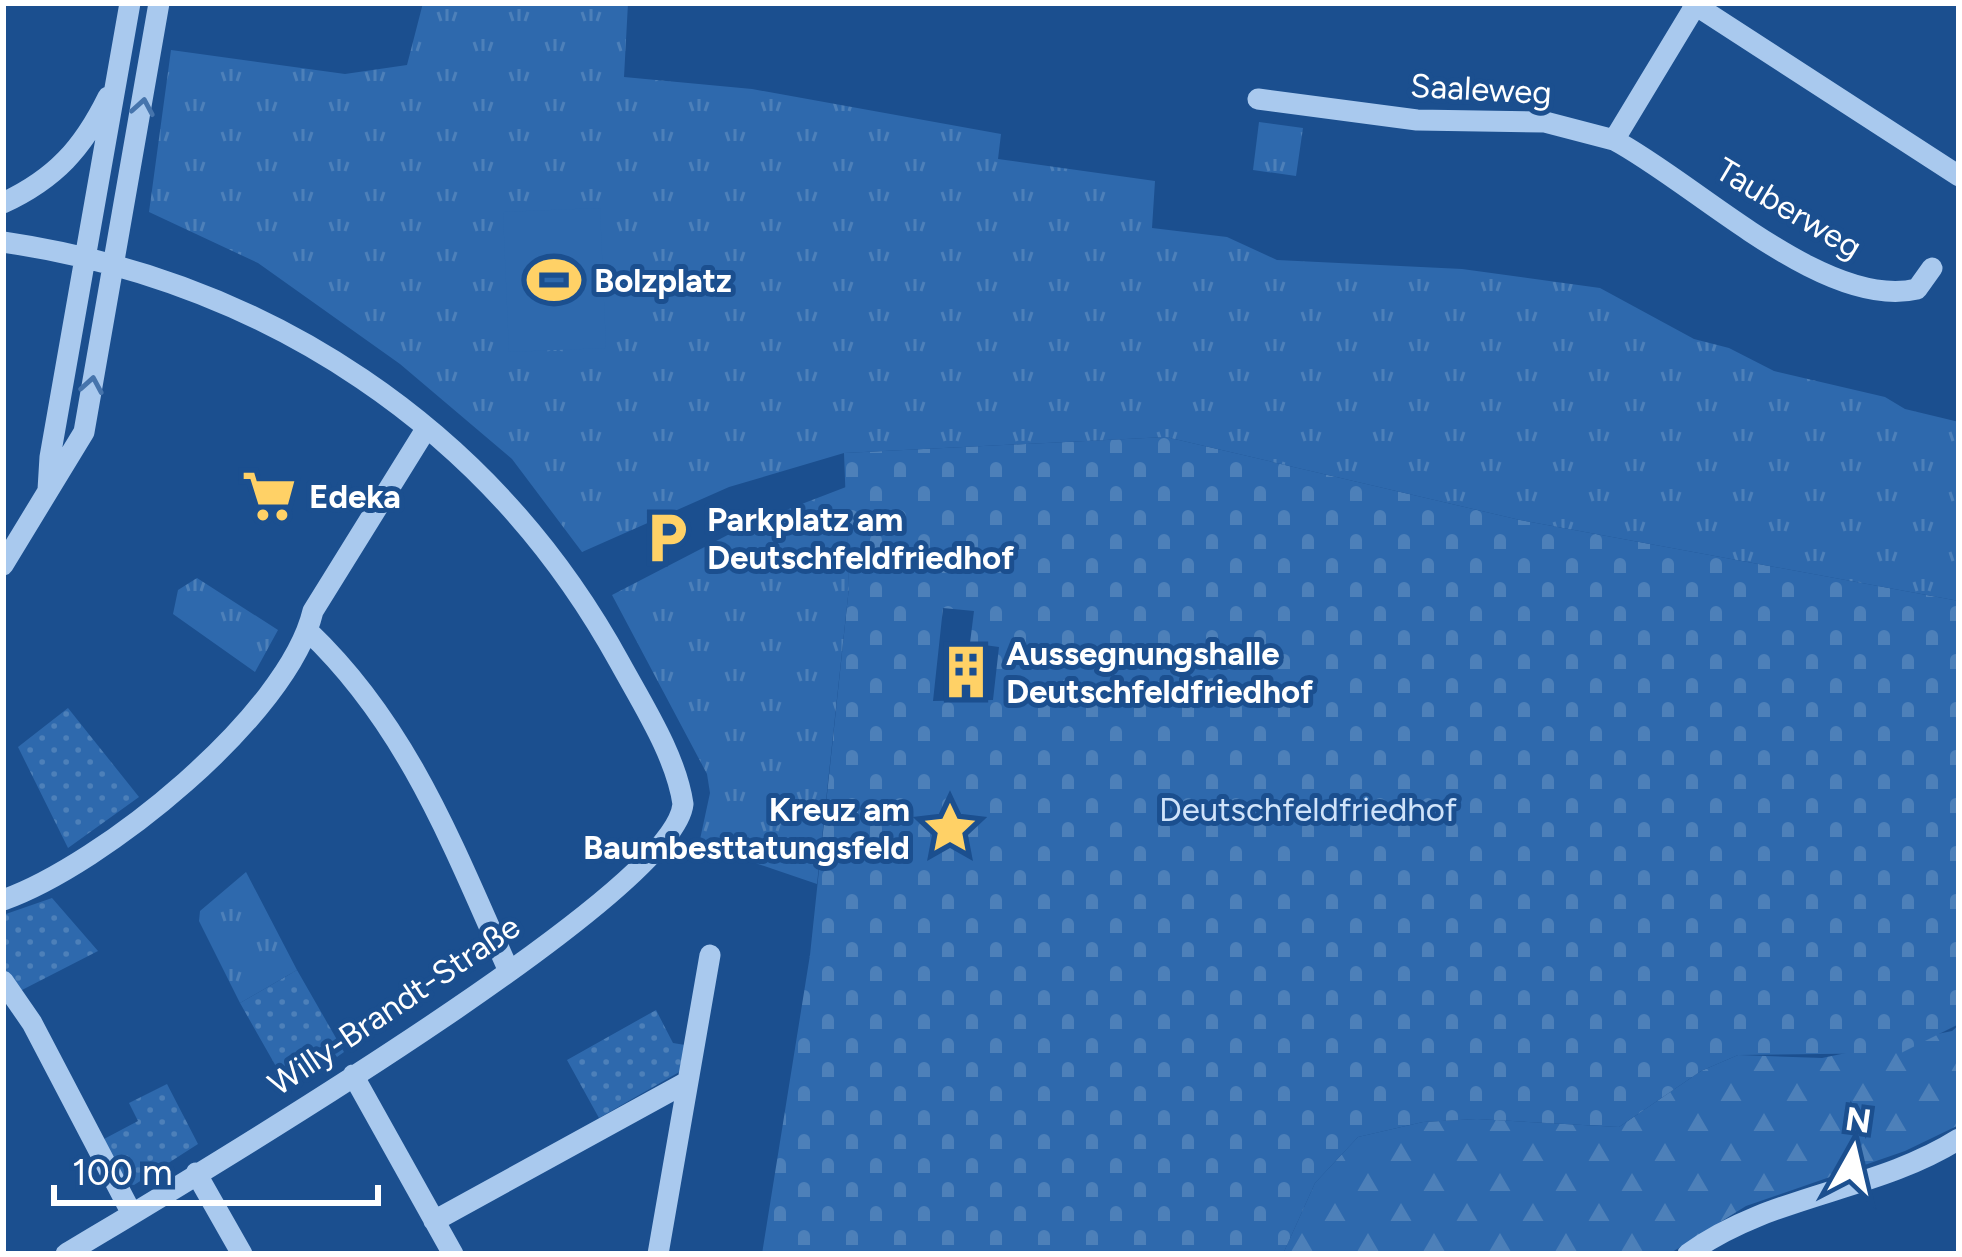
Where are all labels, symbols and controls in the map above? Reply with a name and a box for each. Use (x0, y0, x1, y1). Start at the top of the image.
street label: Saaleweg (1409, 66, 1553, 112)
one-way arrow (129, 97, 154, 117)
street label: Tauberweg (1709, 149, 1869, 267)
sports icon: Bolzplatz (525, 251, 583, 309)
place label: Bolzplatz (594, 261, 732, 300)
one-way arrow (79, 375, 104, 395)
supermarket icon: Edeka (240, 467, 298, 525)
place label: Edeka (309, 477, 401, 516)
place label: Parkplatz am Deutschfeldfriedhof (707, 500, 1014, 577)
parking icon: Parkplatz am Deutschfeldfriedhof (638, 509, 696, 567)
place label: Aussegnungshalle Deutschfeldfriedhof (1006, 634, 1313, 711)
building icon: Aussegnungshalle Deutschfeldfriedhof (937, 643, 995, 701)
place label: Kreuz am Baumbesttatungsfeld (583, 790, 910, 867)
park label: Deutschfeldfriedhof (1159, 790, 1458, 829)
place icon: Kreuz am Baumbesttatungsfeld (921, 799, 979, 857)
street label: Willy-Brandt-Straße (261, 907, 527, 1103)
north arrow (1794, 1089, 1914, 1209)
text: N (1843, 1099, 1873, 1141)
scale bar (54, 1131, 378, 1205)
text: 100 m (72, 1151, 173, 1194)

